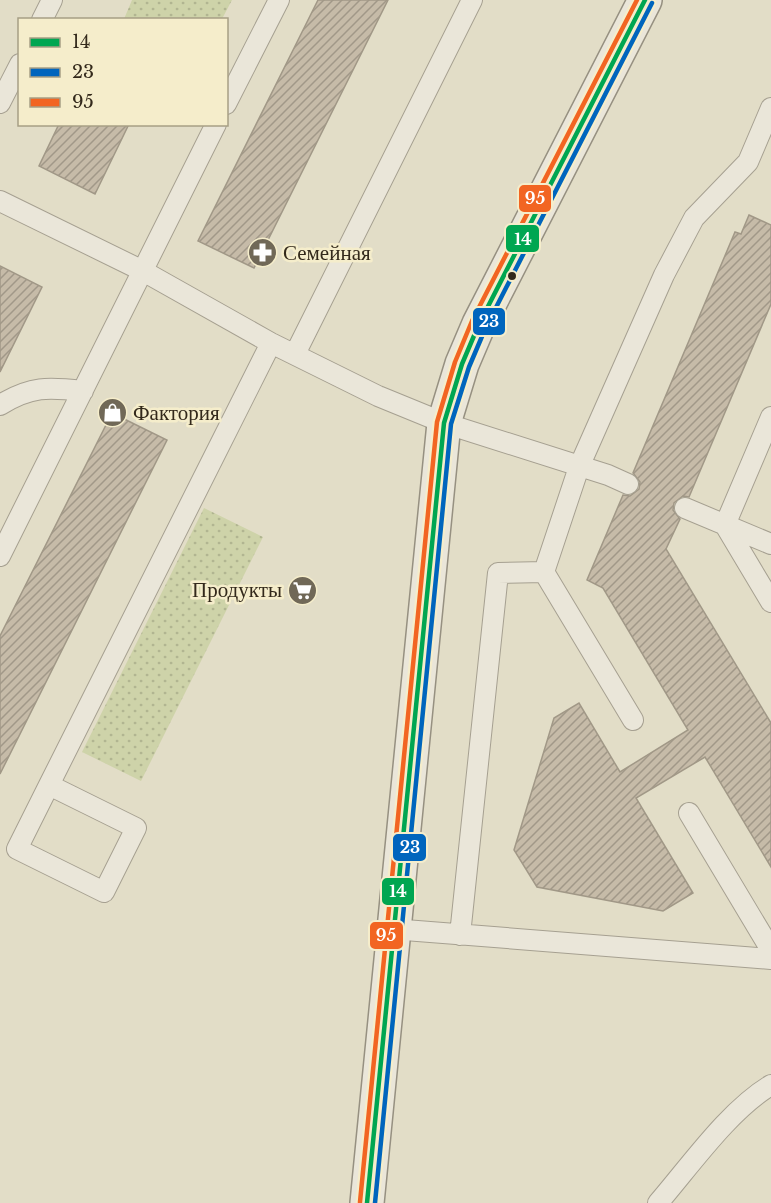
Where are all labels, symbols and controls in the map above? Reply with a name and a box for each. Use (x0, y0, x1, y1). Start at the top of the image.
legend (18, 18, 228, 126)
text: 14 (72, 31, 91, 53)
text: 23 (72, 61, 94, 83)
text: 95 (72, 91, 94, 113)
line badge: 95 (518, 184, 552, 213)
text: 95 (525, 188, 545, 208)
line badge: 14 (505, 224, 540, 253)
text: 14 (514, 229, 532, 249)
pharmacy icon: Семейная (246, 237, 278, 269)
place label: Семейная (283, 240, 371, 266)
unlabelled marker (506, 270, 518, 282)
line badge: 23 (472, 307, 506, 336)
text: 23 (479, 311, 499, 331)
shop icon: Фактория (96, 397, 128, 429)
place label: Фактория (133, 400, 220, 426)
supermarket icon: Продукты (287, 574, 319, 606)
place label: Продукты (192, 577, 282, 603)
line badge: 23 (392, 833, 427, 862)
text: 23 (400, 837, 420, 857)
line badge: 14 (381, 877, 415, 906)
text: 14 (389, 881, 407, 901)
line badge: 95 (369, 921, 404, 950)
text: 95 (376, 925, 396, 945)

